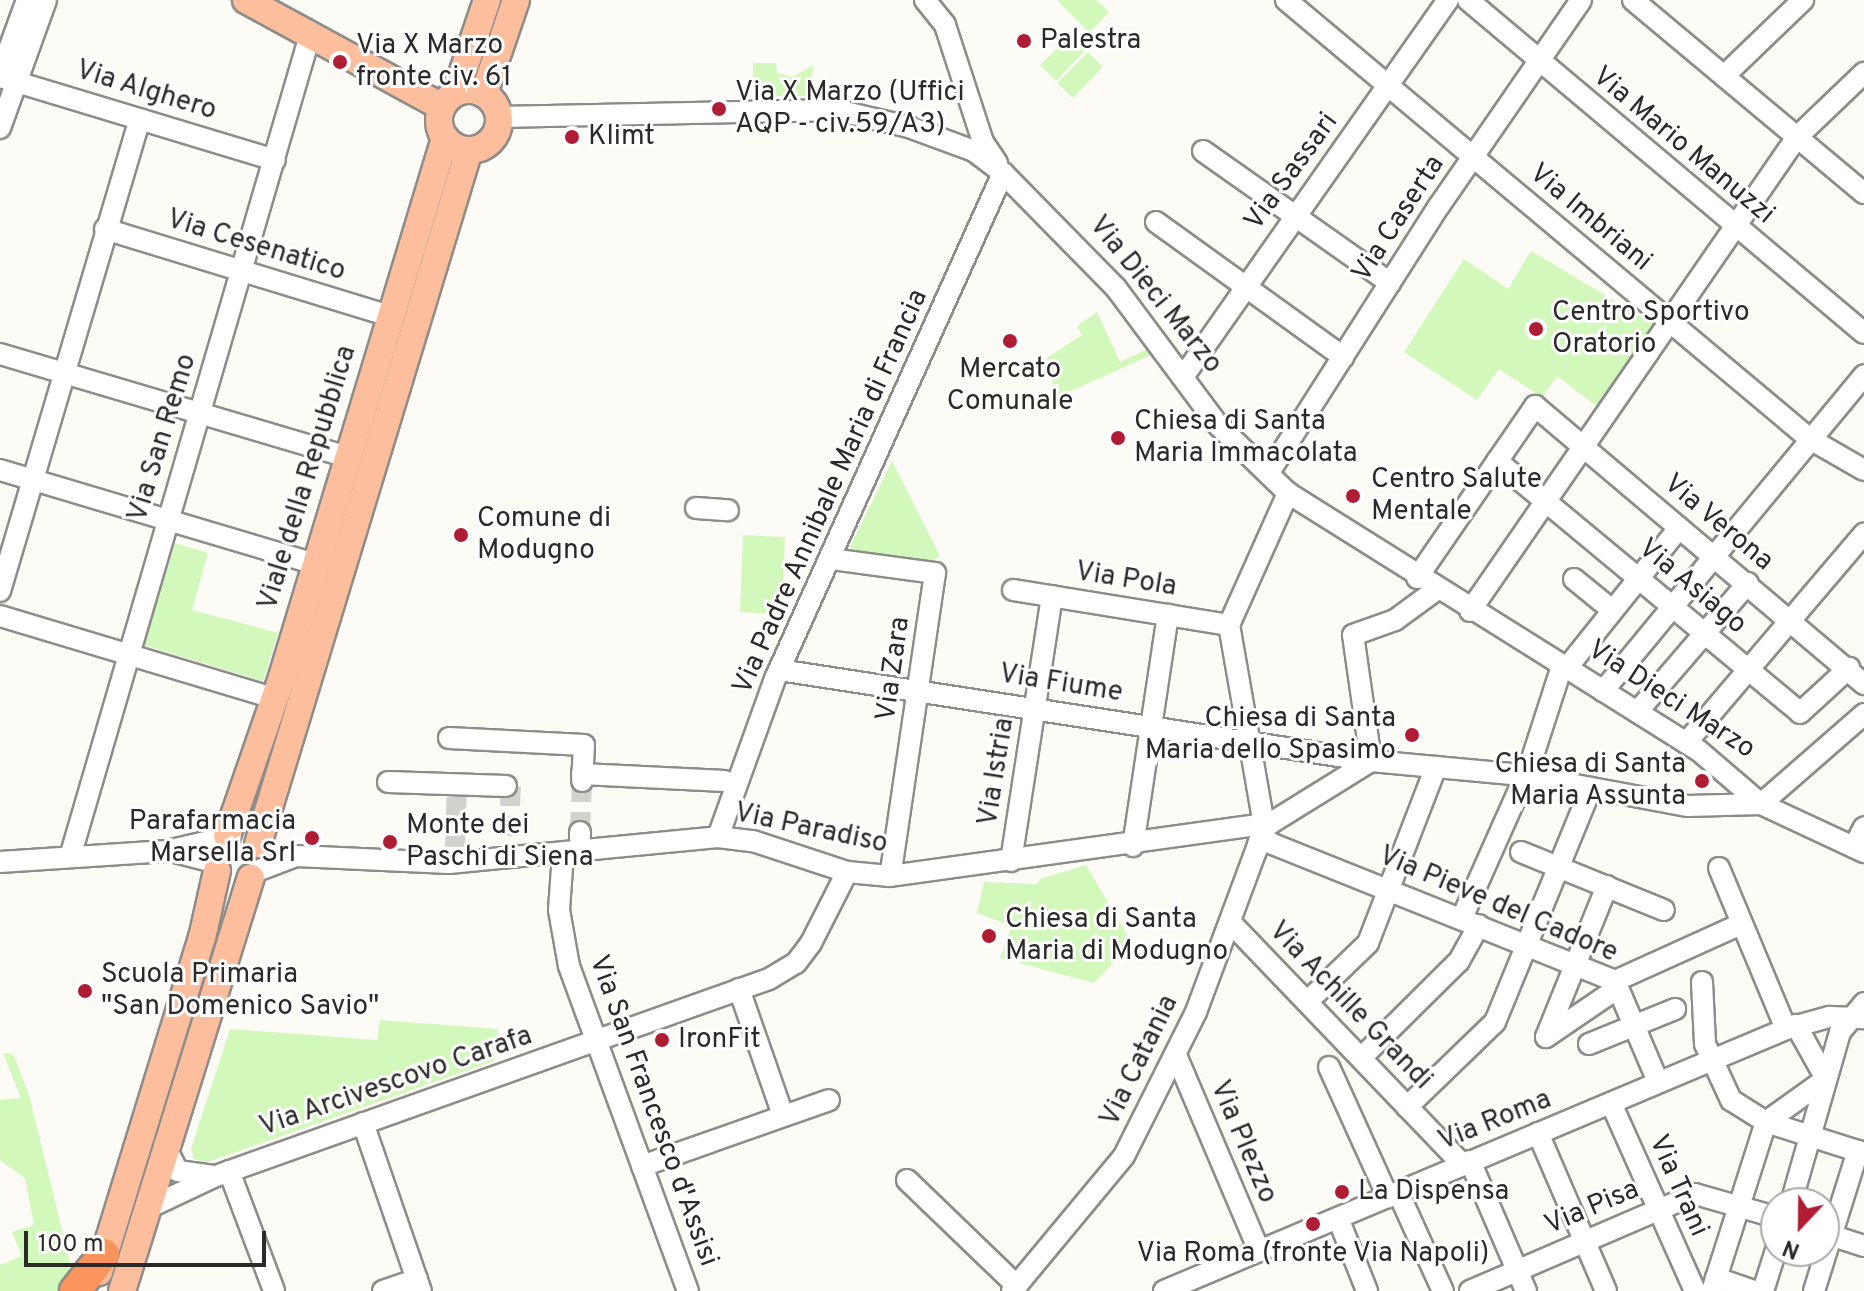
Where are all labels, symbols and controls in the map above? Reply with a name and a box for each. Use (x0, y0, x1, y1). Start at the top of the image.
place label: Palestra (1040, 24, 1141, 58)
place label: Via X Marzo fronte civ. 61 (356, 29, 512, 95)
marker: Palestra (1015, 32, 1033, 50)
marker: Via X Marzo fronte civ. 61 (331, 53, 349, 71)
street label: Via Alghero (71, 54, 221, 128)
street label: Via Mario Manuzzi (1585, 60, 1781, 232)
place label: Via X Marzo (Uffici AQP - civ.59/A3) (735, 76, 965, 142)
marker: Via X Marzo (Uffici AQP - civ.59/A3) (710, 100, 728, 118)
street label: Via Sassari (1238, 107, 1346, 237)
place label: Klimt (588, 120, 655, 154)
marker: Klimt (563, 128, 581, 146)
street label: Via Caserta (1346, 149, 1452, 289)
street label: Via Imbriani (1522, 157, 1658, 279)
street label: Via Cesenatico (163, 203, 349, 289)
street label: Via Dieci Marzo (1081, 209, 1229, 381)
street label: Via Padre Annibale Maria di Francia (726, 284, 936, 700)
place label: Centro Sportivo Oratorio (1552, 296, 1750, 362)
marker: Centro Sportivo Oratorio (1527, 320, 1545, 338)
marker: Mercato Comunale (1001, 332, 1019, 350)
street label: Viale della Repubblica (252, 342, 364, 614)
street label: Via San Remo (122, 350, 204, 526)
place label: Mercato Comunale (947, 353, 1073, 419)
place label: Chiesa di Santa Maria Immacolata (1134, 405, 1357, 471)
marker: Chiesa di Santa Maria Immacolata (1109, 429, 1127, 447)
place label: Centro Salute Mentale (1371, 463, 1542, 529)
street label: Via Verona (1656, 467, 1780, 579)
marker: Centro Salute Mentale (1342, 485, 1364, 507)
place label: Comune di Modugno (477, 502, 611, 568)
marker: Comune di Modugno (452, 526, 470, 544)
street label: Via Asiago (1631, 532, 1753, 642)
street label: Via Pola (1073, 555, 1179, 605)
street label: Via Zara (870, 615, 918, 723)
street label: Via Dieci Marzo (1581, 633, 1761, 767)
street label: Via Fiume (997, 658, 1125, 710)
place label: Chiesa di Santa Maria dello Spasimo (1145, 702, 1396, 768)
street label: Via Istria (972, 716, 1022, 828)
marker: Chiesa di Santa Maria dello Spasimo (1403, 726, 1421, 744)
place label: Chiesa di Santa Maria Assunta (1494, 748, 1686, 814)
marker: Chiesa di Santa Maria Assunta (1693, 772, 1711, 790)
street label: Via Paradiso (731, 796, 891, 862)
place label: Parafarmacia Marsella Srl (129, 805, 296, 871)
place label: Monte dei Paschi di Siena (406, 809, 593, 875)
marker: Parafarmacia Marsella Srl (303, 829, 321, 847)
marker: Monte dei Paschi di Siena (381, 833, 399, 851)
street label: Via Pieve del Cadore (1374, 839, 1622, 971)
place label: Chiesa di Santa Maria di Modugno (1005, 903, 1228, 969)
street label: Via Achille Grandi (1261, 914, 1439, 1098)
marker: Chiesa di Santa Maria di Modugno (980, 927, 998, 945)
street label: Via San Francesco d'Assisi (581, 951, 725, 1271)
place label: Scuola Primaria "San Domenico Savio" (101, 958, 379, 1024)
marker: Scuola Primaria "San Domenico Savio" (76, 982, 94, 1000)
street label: Via Catania (1094, 990, 1186, 1132)
street label: Via Arcivescovo Carafa (255, 1019, 537, 1145)
place label: IronFit (678, 1023, 761, 1057)
marker: IronFit (653, 1031, 671, 1049)
street label: Via Plezzo (1202, 1076, 1284, 1208)
street label: Via Roma (1434, 1083, 1556, 1159)
street label: Via Trani (1641, 1129, 1715, 1243)
street label: Via Pisa (1540, 1173, 1644, 1243)
place label: La Dispensa (1358, 1175, 1509, 1209)
marker: La Dispensa (1333, 1183, 1351, 1201)
north arrow (1760, 1187, 1840, 1267)
scale bar (28, 1215, 270, 1265)
marker: Via Roma (fronte Via Napoli) (1304, 1215, 1322, 1233)
text: 100 m (38, 1230, 104, 1260)
text: N (1779, 1232, 1804, 1263)
place label: Via Roma (fronte Via Napoli) (1136, 1237, 1490, 1271)

